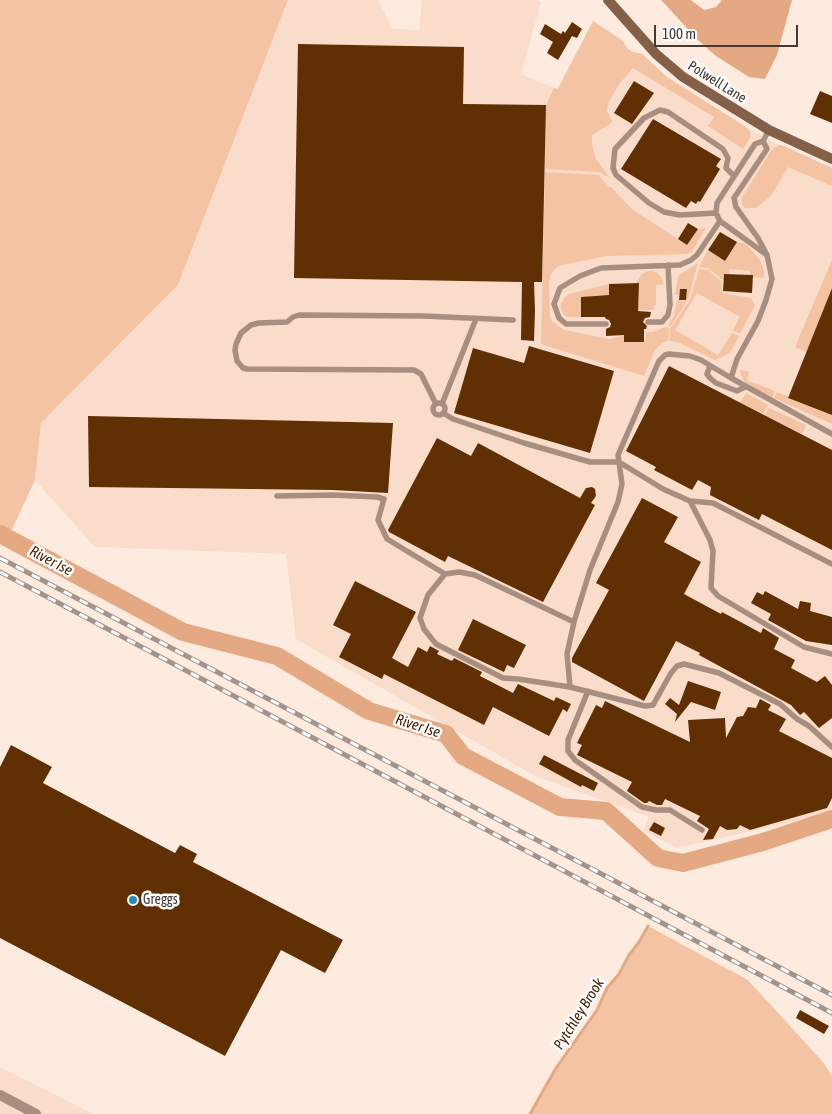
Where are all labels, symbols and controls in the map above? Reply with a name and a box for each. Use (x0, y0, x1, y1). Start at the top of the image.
scale bar (657, 15, 801, 47)
text: 100 m (662, 25, 696, 42)
street label: Polwell Lane (685, 57, 749, 107)
water label: River Ise (26, 542, 76, 580)
water label: River Ise (393, 710, 443, 742)
place label: Greggs (143, 892, 178, 908)
marker: Greggs (127, 894, 139, 906)
water label: Pytchley Brook (550, 975, 608, 1053)

